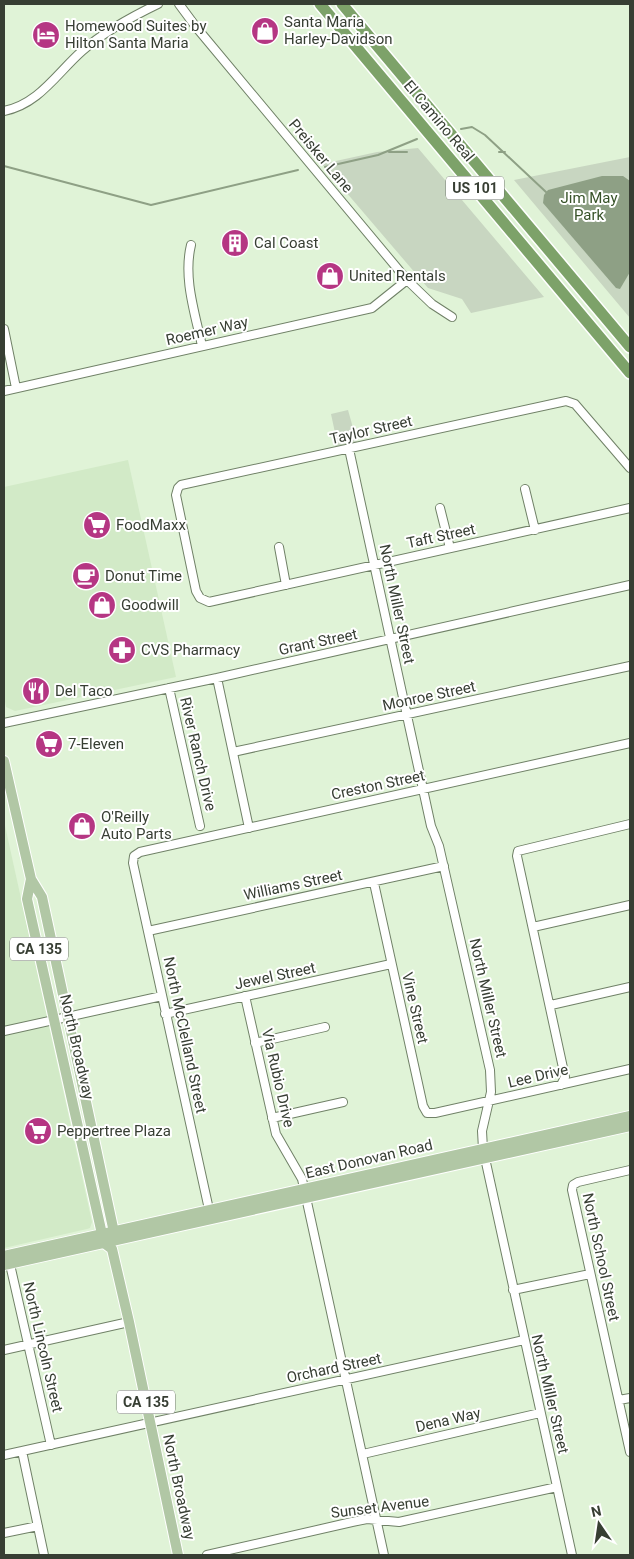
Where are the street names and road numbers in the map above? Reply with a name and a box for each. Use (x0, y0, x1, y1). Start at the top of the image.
street label: El Camino Real (400, 77, 478, 165)
street label: Preisker Lane (285, 116, 357, 196)
road number: US 101 (446, 177, 504, 200)
street label: Roemer Way (164, 313, 250, 349)
street label: Taylor Street (328, 412, 414, 448)
street label: Taft Street (405, 520, 477, 552)
street label: North Miller Street (376, 542, 419, 666)
street label: Grant Street (277, 625, 359, 659)
street label: Monroe Street (381, 677, 477, 715)
street label: River Ranch Drive (176, 695, 220, 813)
street label: Creston Street (330, 766, 427, 804)
street label: Williams Street (242, 866, 344, 904)
street label: North Miller Street (466, 937, 511, 1060)
road number: CA 135 (10, 938, 68, 961)
street label: North McClelland Street (160, 955, 210, 1115)
street label: Jewel Street (233, 959, 317, 993)
street label: Vine Street (398, 971, 432, 1046)
street label: North Broadway (56, 993, 98, 1101)
street label: Via Rubio Drive (258, 1027, 298, 1129)
street label: Lee Drive (506, 1060, 570, 1092)
street label: East Donovan Road (304, 1136, 434, 1182)
street label: North School Street (579, 1191, 623, 1323)
street label: North Lincoln Street (19, 1280, 67, 1414)
street label: North Miller Street (528, 1333, 573, 1456)
street label: Orchard Street (285, 1349, 383, 1387)
road number: CA 135 (117, 1390, 175, 1414)
street label: Dena Way (414, 1404, 482, 1436)
street label: North Broadway (159, 1433, 199, 1541)
street label: Sunset Avenue (330, 1492, 430, 1522)

